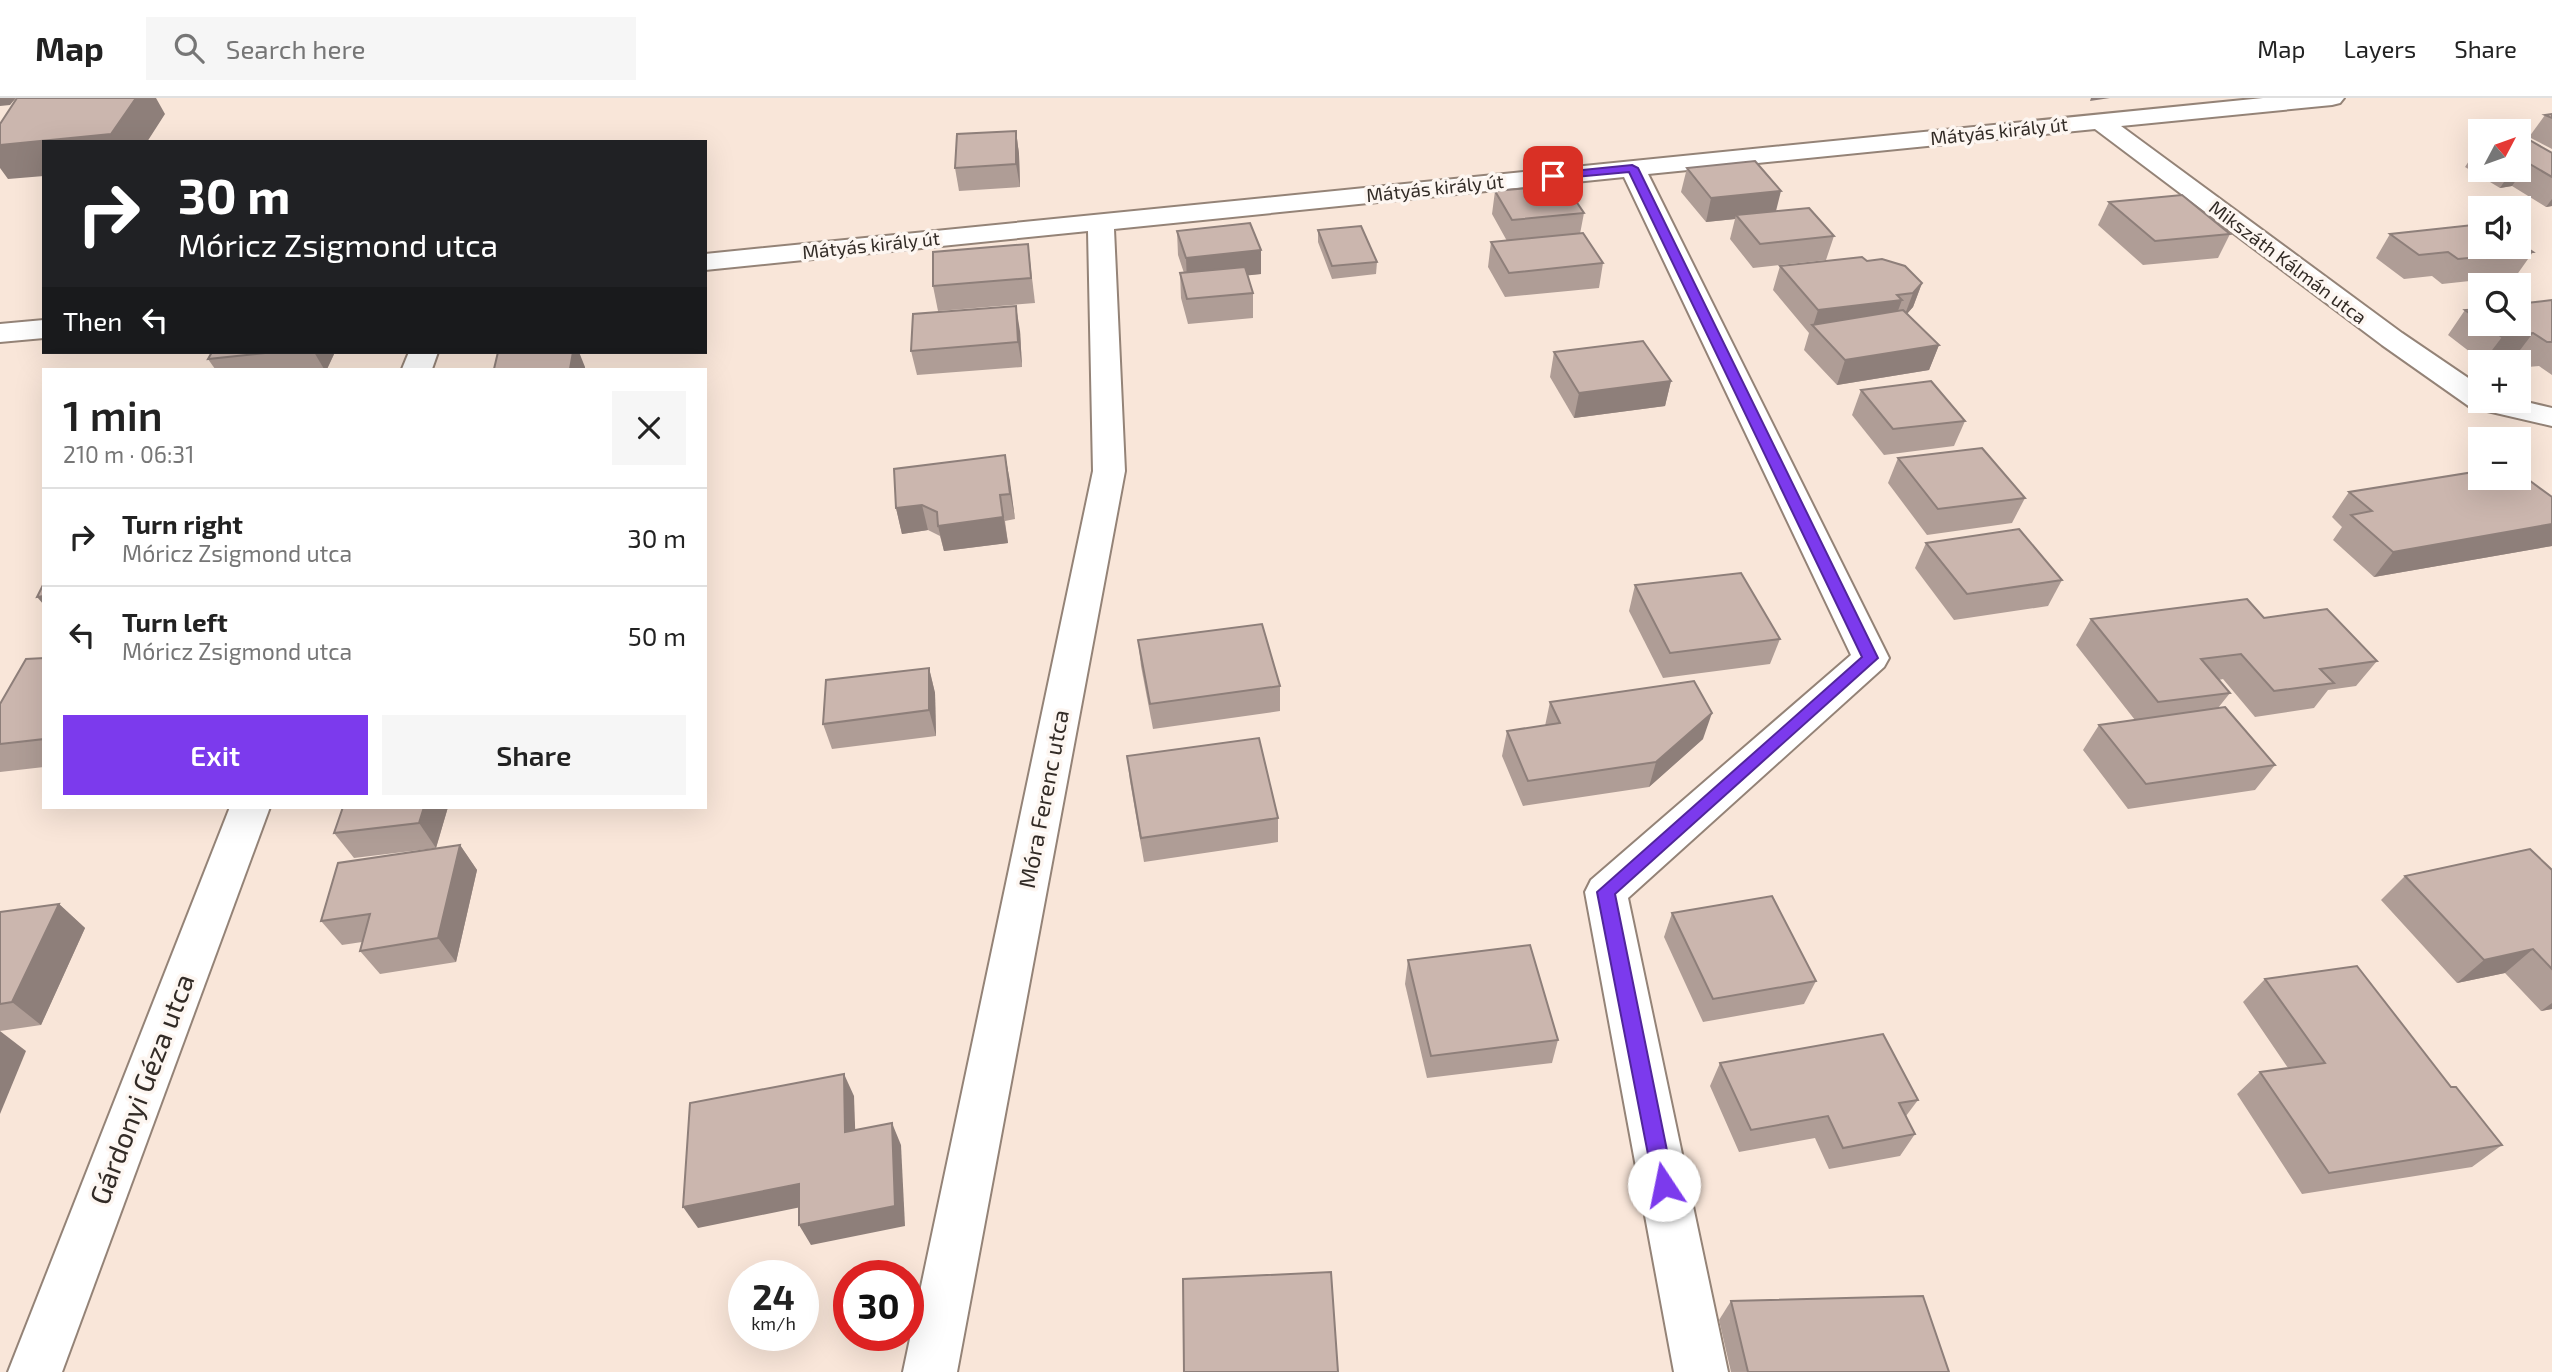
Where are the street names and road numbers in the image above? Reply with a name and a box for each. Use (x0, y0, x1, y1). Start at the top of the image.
street label: Mátyás király út (1929, 112, 2069, 149)
street label: Mátyás király út (1365, 169, 1505, 206)
street label: Mikszáth Kálmán utca (2205, 195, 2371, 328)
street label: Mátyás király út (801, 226, 941, 263)
street label: Móra Ferenc utca (1012, 707, 1074, 890)
street label: Gárdonyi Géza utca (81, 968, 201, 1209)

